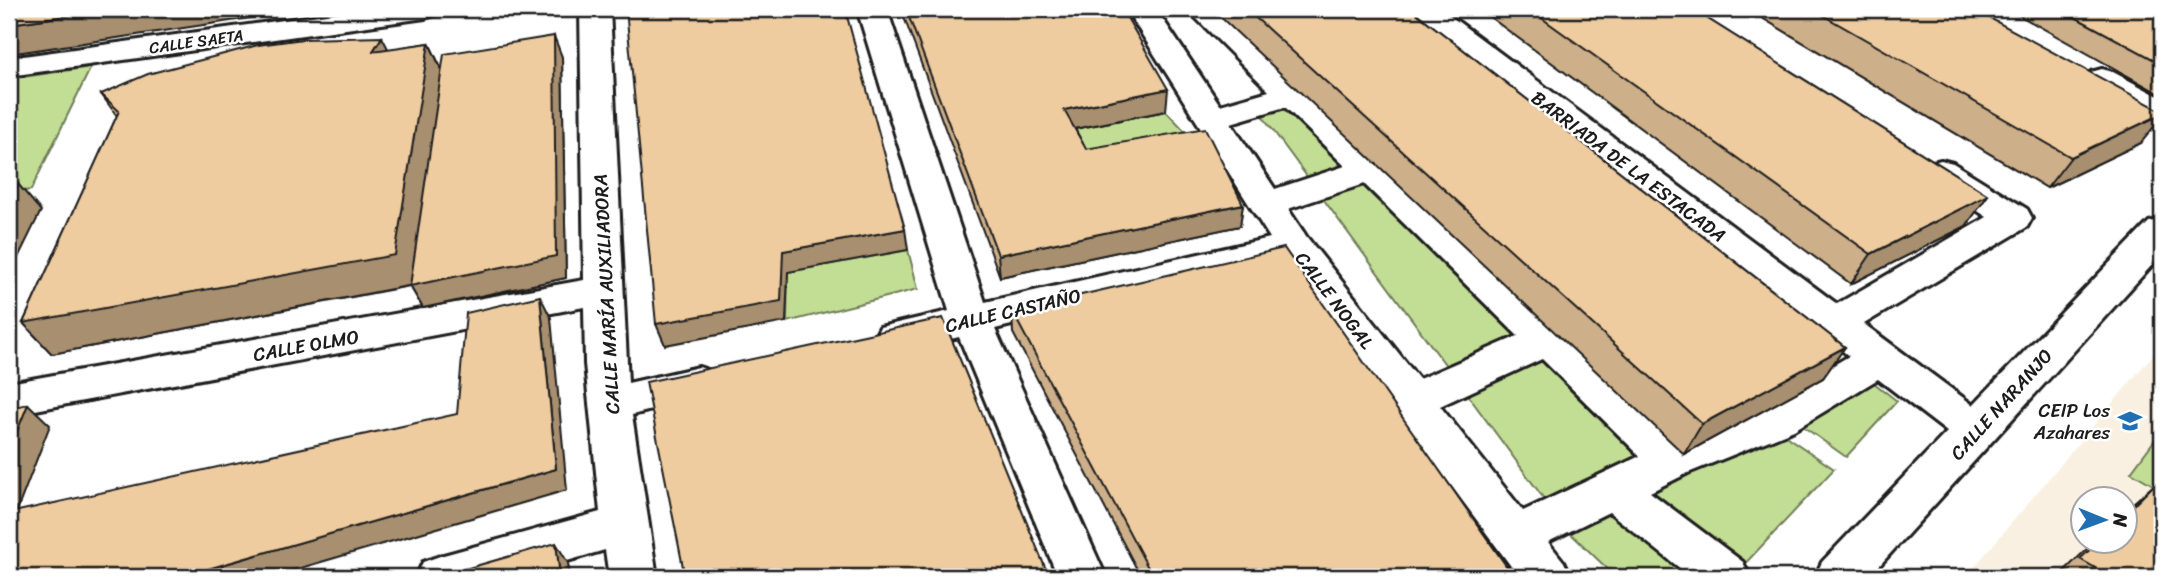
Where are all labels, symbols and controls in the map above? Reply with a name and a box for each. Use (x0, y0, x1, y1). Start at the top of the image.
street label: CALLE SAETA (147, 21, 245, 62)
street label: BARRIADA DE LA ESTACADA (1524, 82, 1733, 251)
street label: CALLE MARÍA AUXILIADORA (584, 173, 629, 415)
street label: CALLE NOGAL (1287, 244, 1383, 357)
street label: CALLE CASTAÑO (942, 279, 1084, 342)
street label: CALLE OLMO (251, 320, 362, 371)
street label: CALLE NARANJO (1942, 341, 2061, 468)
place label: CEIP Los Azahares (2033, 394, 2110, 449)
school or university icon: CEIP Los Azahares (2116, 407, 2144, 435)
north arrow (2070, 484, 2140, 554)
text: N (2104, 512, 2137, 528)

